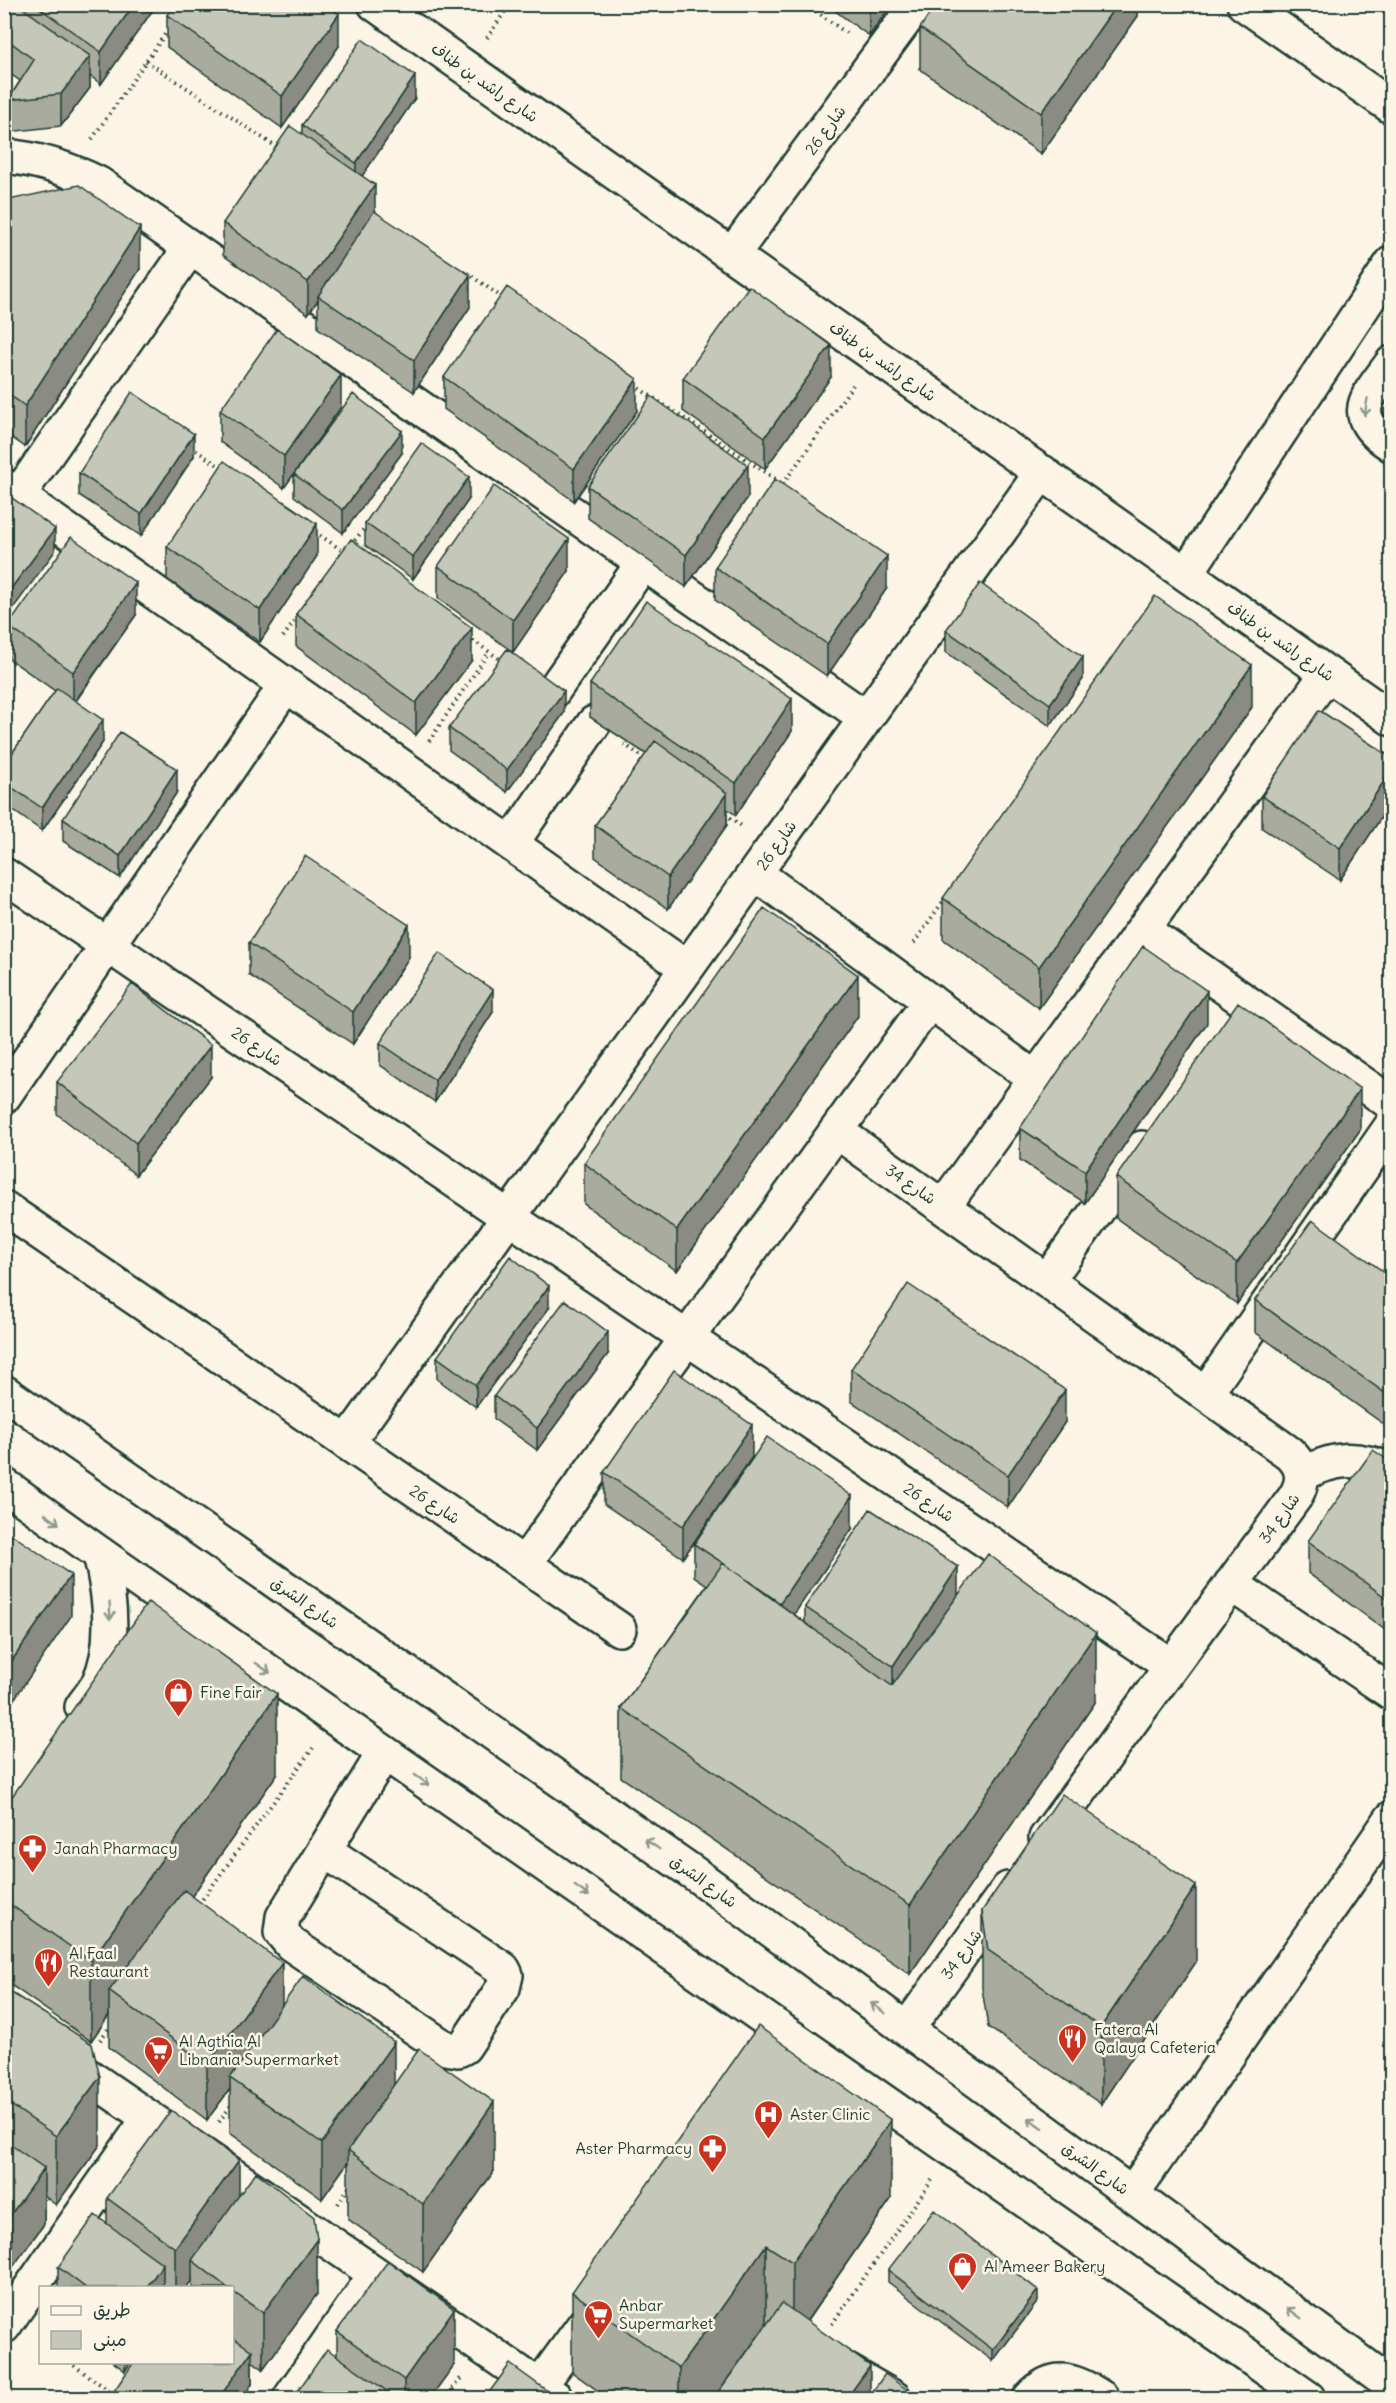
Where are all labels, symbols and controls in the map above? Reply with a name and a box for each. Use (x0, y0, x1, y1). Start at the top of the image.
street label: شارع راشد بن طناف (427, 38, 542, 128)
street label: شارع 26 (800, 101, 851, 160)
street label: شارع راشد بن طناف (825, 317, 940, 407)
one-way arrow (1361, 397, 1372, 416)
street label: شارع راشد بن طناف (1223, 597, 1338, 687)
street label: شارع 26 (752, 816, 802, 875)
street label: شارع 26 (227, 1022, 286, 1072)
street label: شارع 34 (881, 1160, 940, 1210)
street label: شارع 26 (899, 1478, 958, 1528)
street label: شارع 26 (405, 1480, 464, 1530)
street label: شارع 34 (1254, 1489, 1305, 1548)
one-way arrow (43, 1513, 59, 1525)
street label: شارع الشرق (266, 1572, 342, 1634)
one-way arrow (104, 1601, 115, 1621)
one-way arrow (254, 1662, 270, 1674)
shop icon: Fine Fair (163, 1676, 195, 1718)
place label: Fine Fair (200, 1682, 262, 1702)
one-way arrow (414, 1774, 430, 1786)
pharmacy icon: Janah Pharmacy (17, 1832, 49, 1874)
place label: Janah Pharmacy (54, 1838, 178, 1858)
one-way arrow (645, 1838, 661, 1850)
street label: شارع الشرق (666, 1850, 741, 1913)
one-way arrow (574, 1885, 590, 1897)
street label: شارع 34 (936, 1925, 987, 1984)
place label: Al Faal Restaurant (69, 1943, 149, 1981)
restaurant icon: Al Faal Restaurant (32, 1946, 64, 1988)
one-way arrow (870, 2001, 886, 2014)
place label: Fatera Al Qalaya Cafeteria (1094, 2019, 1216, 2057)
restaurant icon: Fatera Al Qalaya Cafeteria (1057, 2022, 1089, 2064)
place label: Al Agthia Al Libnania Supermarket (179, 2031, 339, 2069)
supermarket icon: Al Agthia Al Libnania Supermarket (142, 2034, 174, 2076)
hospital icon: Aster Clinic (753, 2098, 785, 2140)
place label: Aster Clinic (790, 2104, 870, 2124)
one-way arrow (1028, 2117, 1044, 2129)
pharmacy icon: Aster Pharmacy (697, 2132, 729, 2174)
street label: شارع الشرق (1058, 2137, 1133, 2200)
place label: Aster Pharmacy (575, 2138, 692, 2158)
shop icon: Al Ameer Bakery (947, 2250, 979, 2292)
place label: Al Ameer Bakery (984, 2256, 1105, 2276)
legend (39, 2286, 234, 2364)
place label: Anbar Supermarket (619, 2295, 714, 2333)
text: طريق (93, 2298, 131, 2321)
supermarket icon: Anbar Supermarket (582, 2298, 614, 2340)
one-way arrow (1286, 2307, 1302, 2319)
text: مبنى (93, 2328, 127, 2351)

